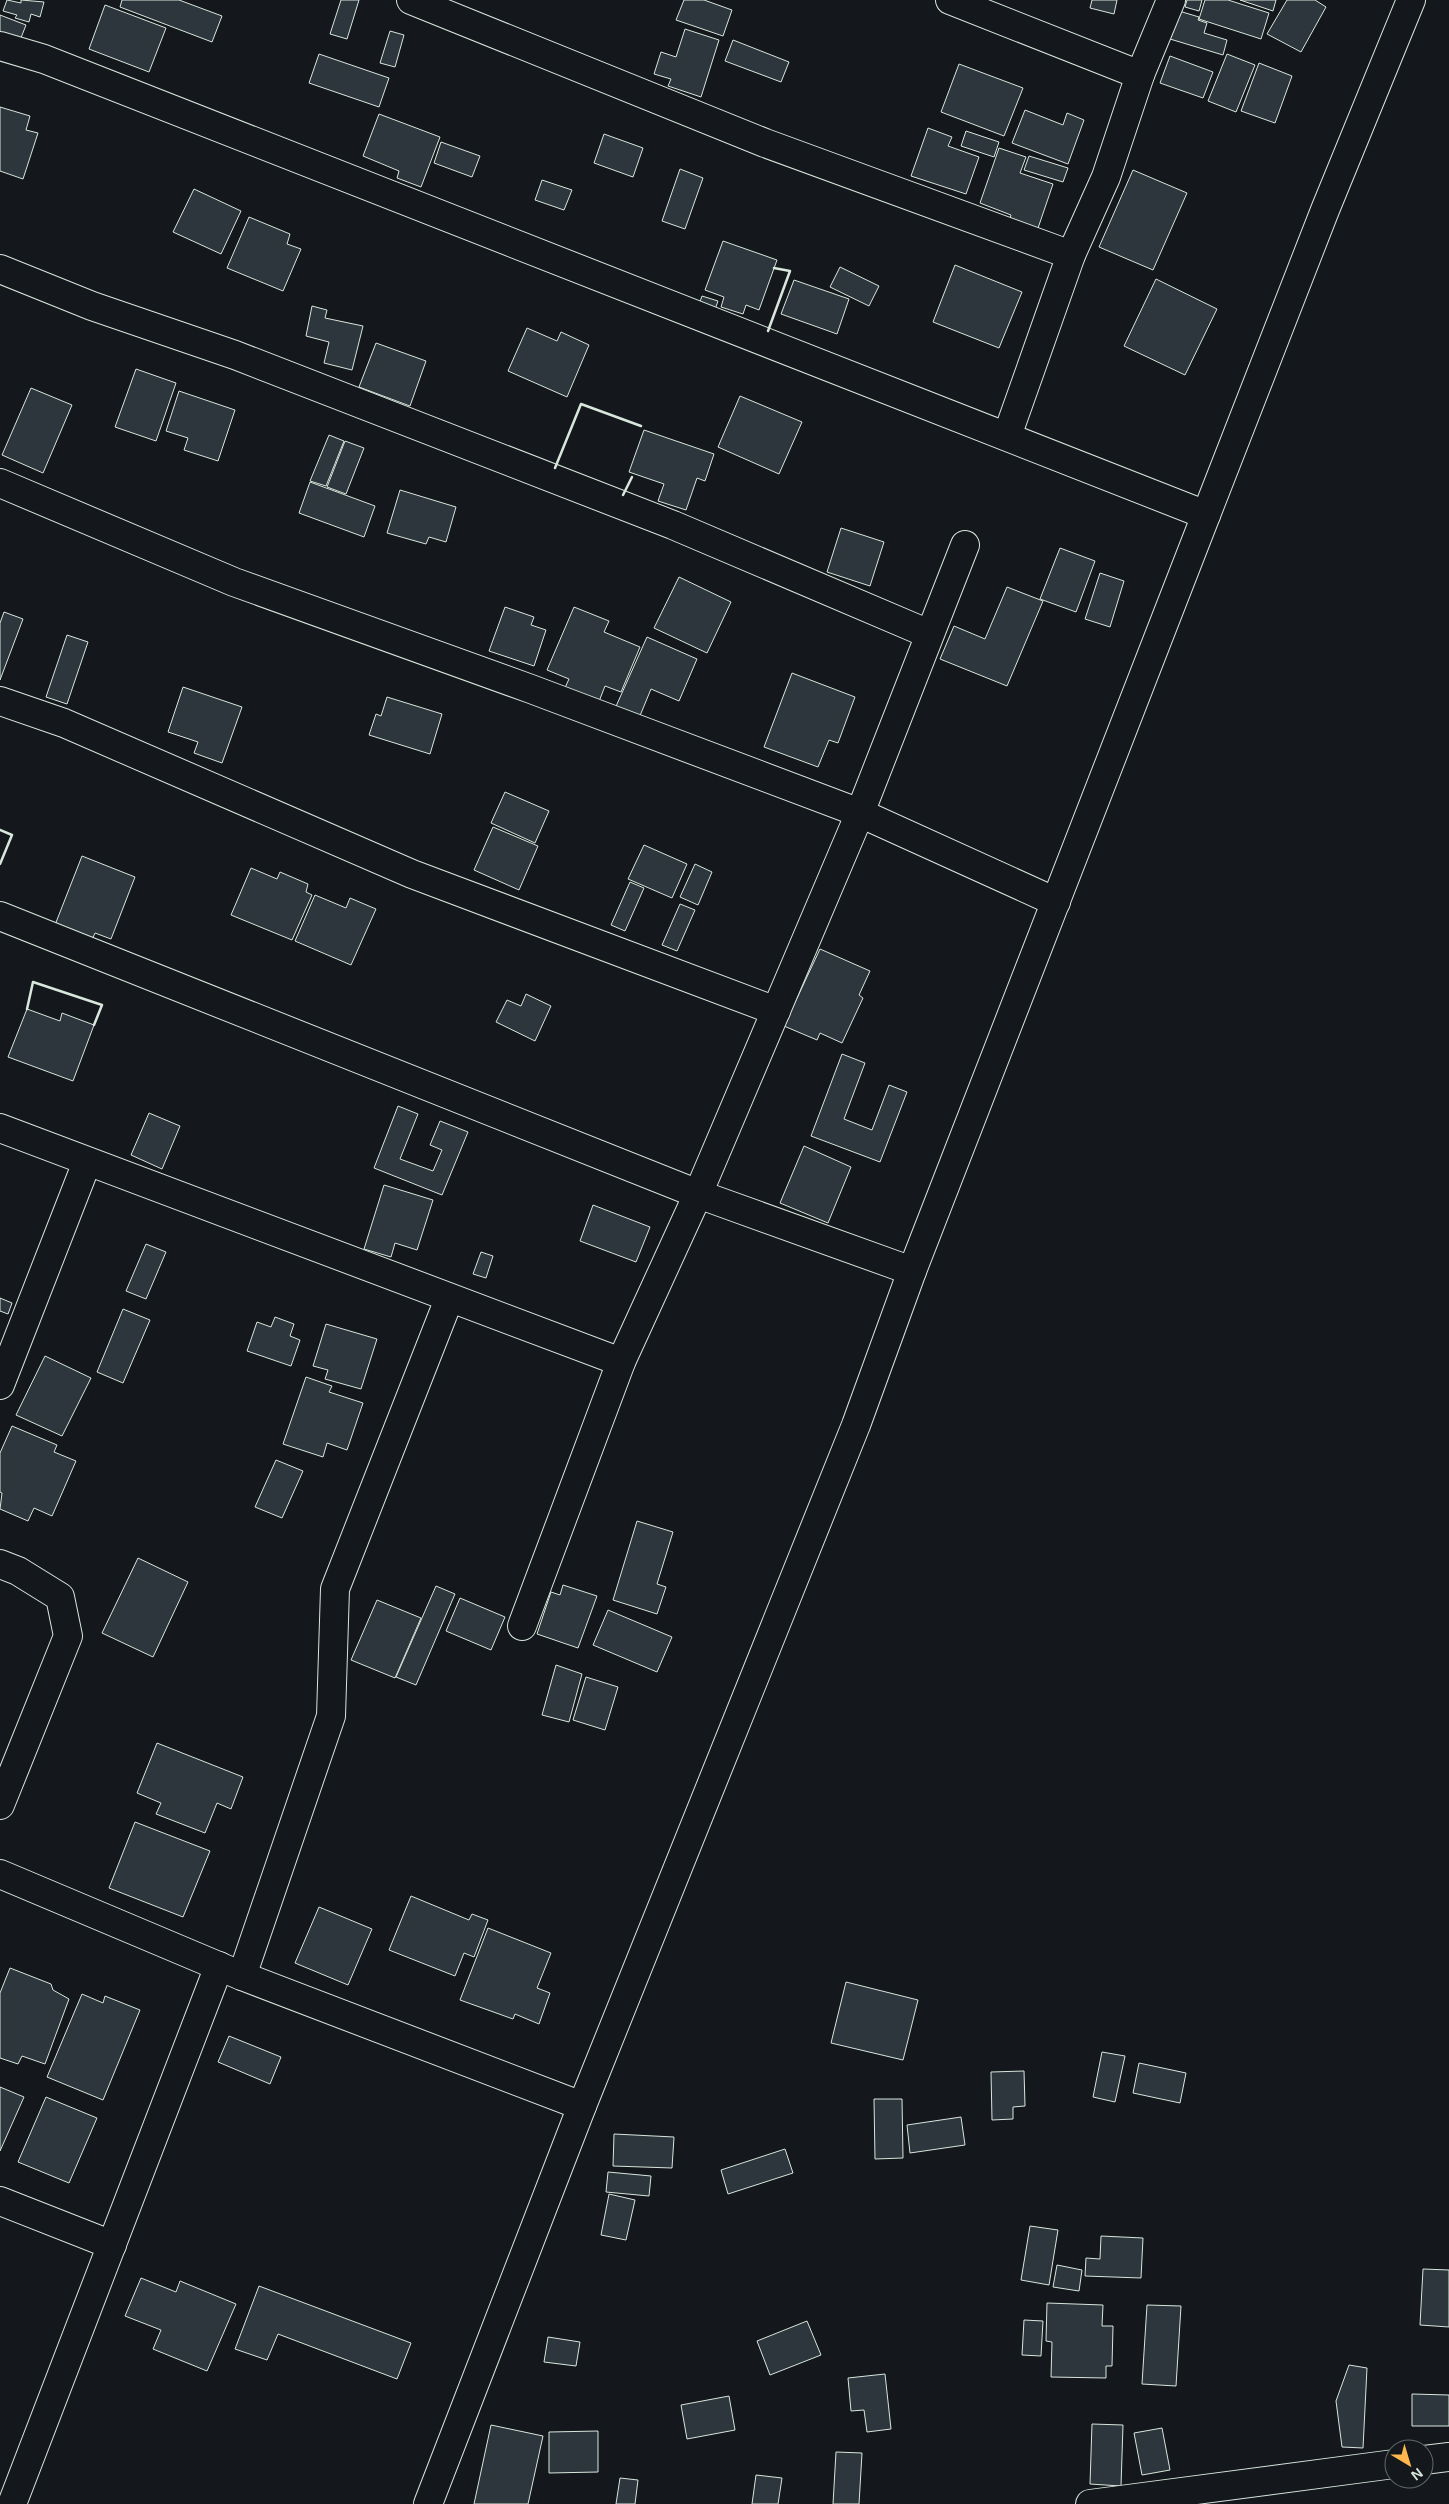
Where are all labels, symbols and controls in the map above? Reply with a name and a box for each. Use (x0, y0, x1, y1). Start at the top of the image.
north arrow (1384, 2439, 1434, 2489)
text: N (1408, 2465, 1426, 2484)

